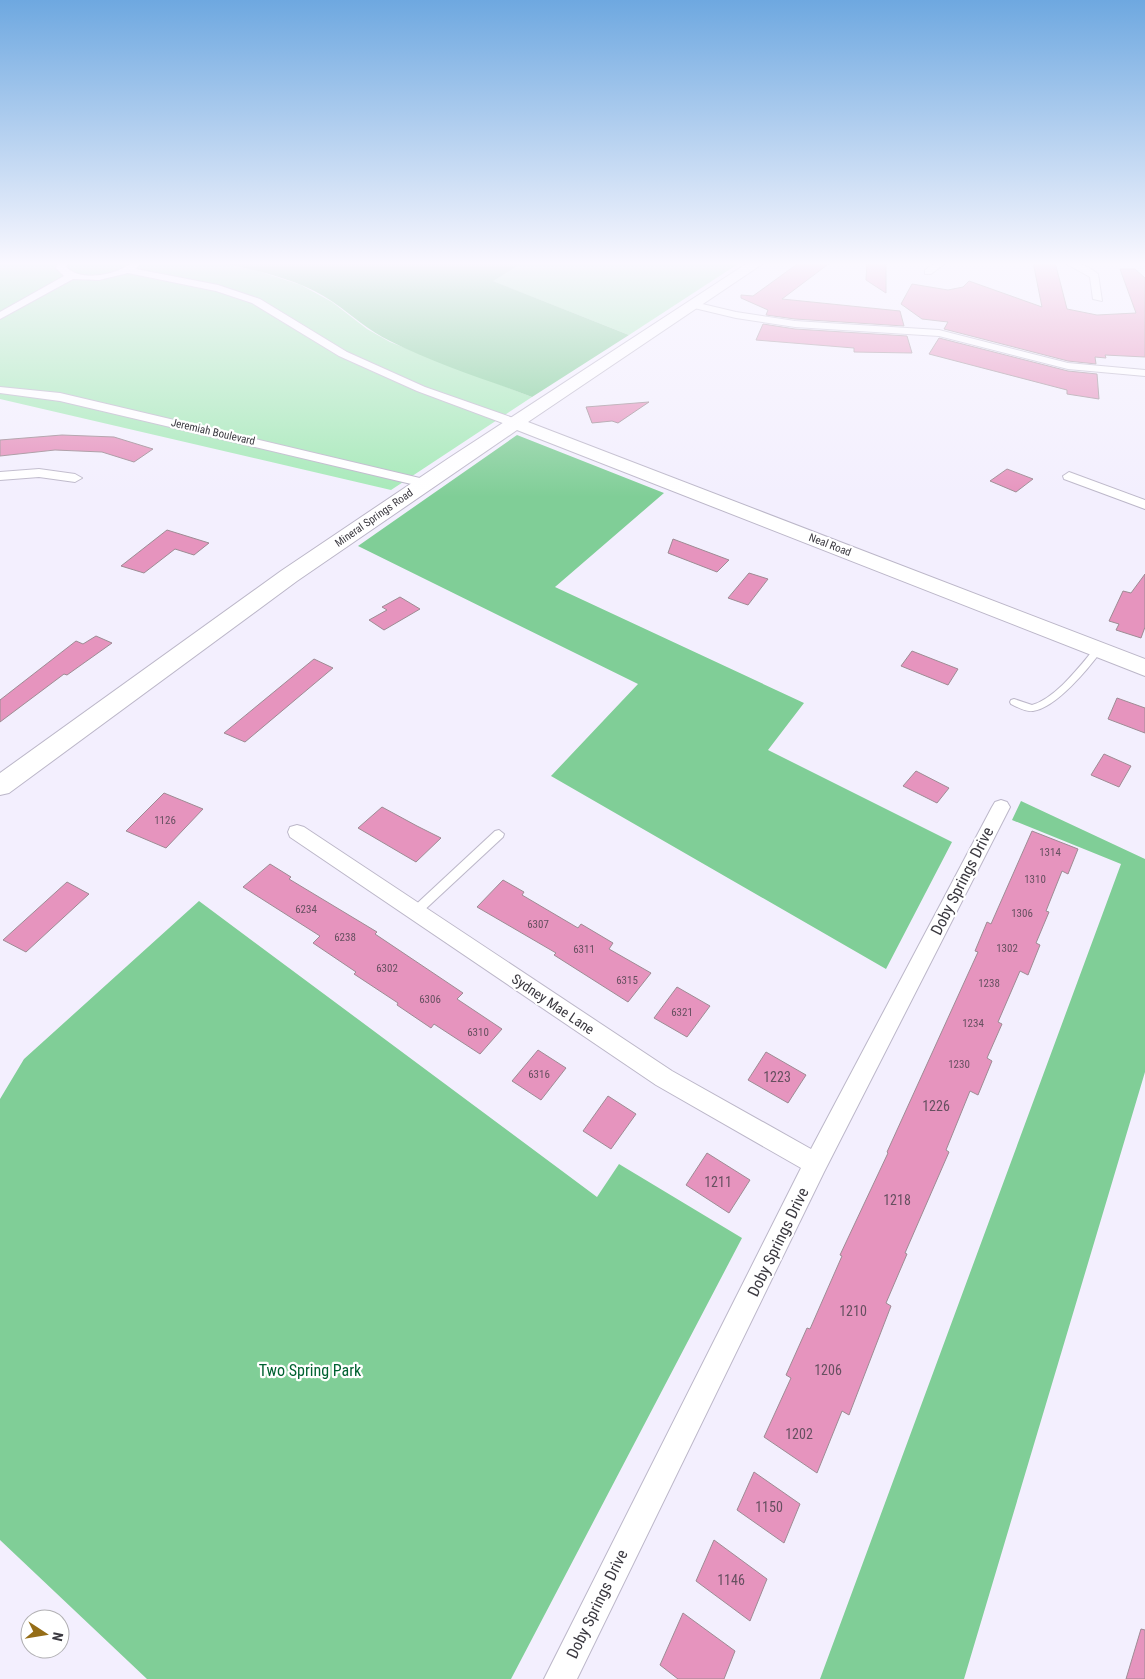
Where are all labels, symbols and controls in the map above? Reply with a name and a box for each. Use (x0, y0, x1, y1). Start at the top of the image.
street label: Jeremiah Boulevard (170, 416, 256, 448)
street label: Mineral Springs Road (333, 486, 415, 550)
street label: Neal Road (807, 531, 853, 559)
house number: 1126 (154, 814, 176, 827)
street label: Doby Springs Drive (927, 824, 997, 938)
house number: 1314 (1039, 846, 1061, 859)
house number: 1310 (1024, 873, 1046, 886)
house number: 6234 (295, 903, 317, 916)
house number: 1306 (1011, 907, 1033, 920)
house number: 6307 (527, 918, 549, 931)
house number: 6238 (334, 931, 356, 944)
house number: 1302 (996, 942, 1018, 955)
house number: 6311 (573, 943, 595, 956)
house number: 6302 (376, 962, 398, 975)
street label: Sydney Mae Lane (509, 971, 598, 1038)
house number: 6315 (616, 974, 638, 987)
house number: 1238 (978, 977, 1000, 990)
house number: 6306 (419, 993, 441, 1006)
house number: 6321 (671, 1006, 693, 1019)
house number: 1234 (962, 1017, 984, 1030)
house number: 6310 (467, 1026, 489, 1039)
house number: 1230 (948, 1058, 970, 1071)
house number: 6316 (528, 1068, 550, 1081)
house number: 1223 (763, 1069, 791, 1085)
house number: 1226 (922, 1098, 950, 1114)
house number: 1211 (704, 1174, 732, 1190)
street label: Doby Springs Drive (743, 1185, 813, 1299)
house number: 1218 (883, 1192, 911, 1208)
house number: 1210 (839, 1303, 867, 1319)
park label: Two Spring Park (259, 1361, 362, 1380)
house number: 1206 (814, 1362, 842, 1378)
house number: 1202 (785, 1426, 813, 1442)
house number: 1150 (755, 1499, 783, 1515)
street label: Doby Springs Drive (562, 1547, 632, 1661)
house number: 1146 (717, 1572, 745, 1588)
north arrow (20, 1609, 70, 1659)
text: N (49, 1631, 66, 1643)

